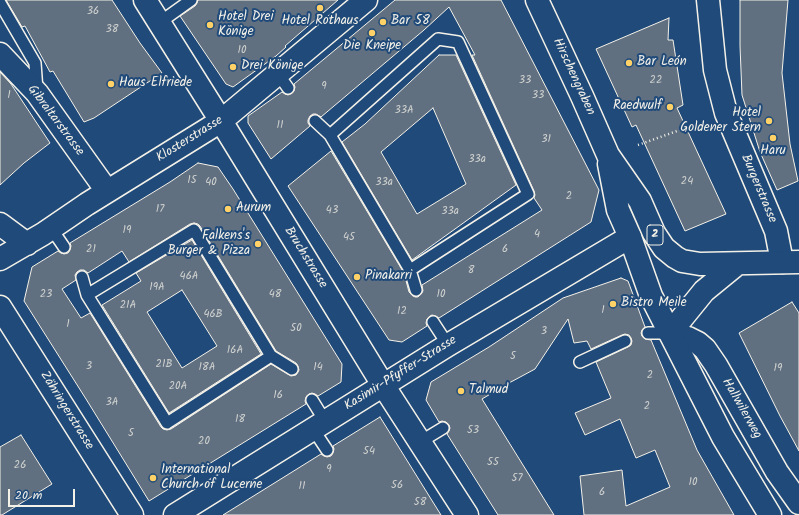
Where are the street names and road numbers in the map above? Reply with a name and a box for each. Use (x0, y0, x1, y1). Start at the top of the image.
street label: Hirschengraben (548, 36, 598, 118)
street label: Gibraltarstrasse (23, 82, 87, 160)
street label: Klosterstrasse (154, 113, 226, 167)
street label: Burgerstrasse (737, 152, 779, 226)
street label: Bruchstrasse (280, 224, 330, 292)
road number: 2 (647, 225, 663, 245)
street label: Kasimir-Pfyffer-Strasse (342, 333, 460, 415)
street label: Zähringerstrasse (36, 369, 96, 453)
street label: Hallwilerweg (717, 376, 765, 442)

